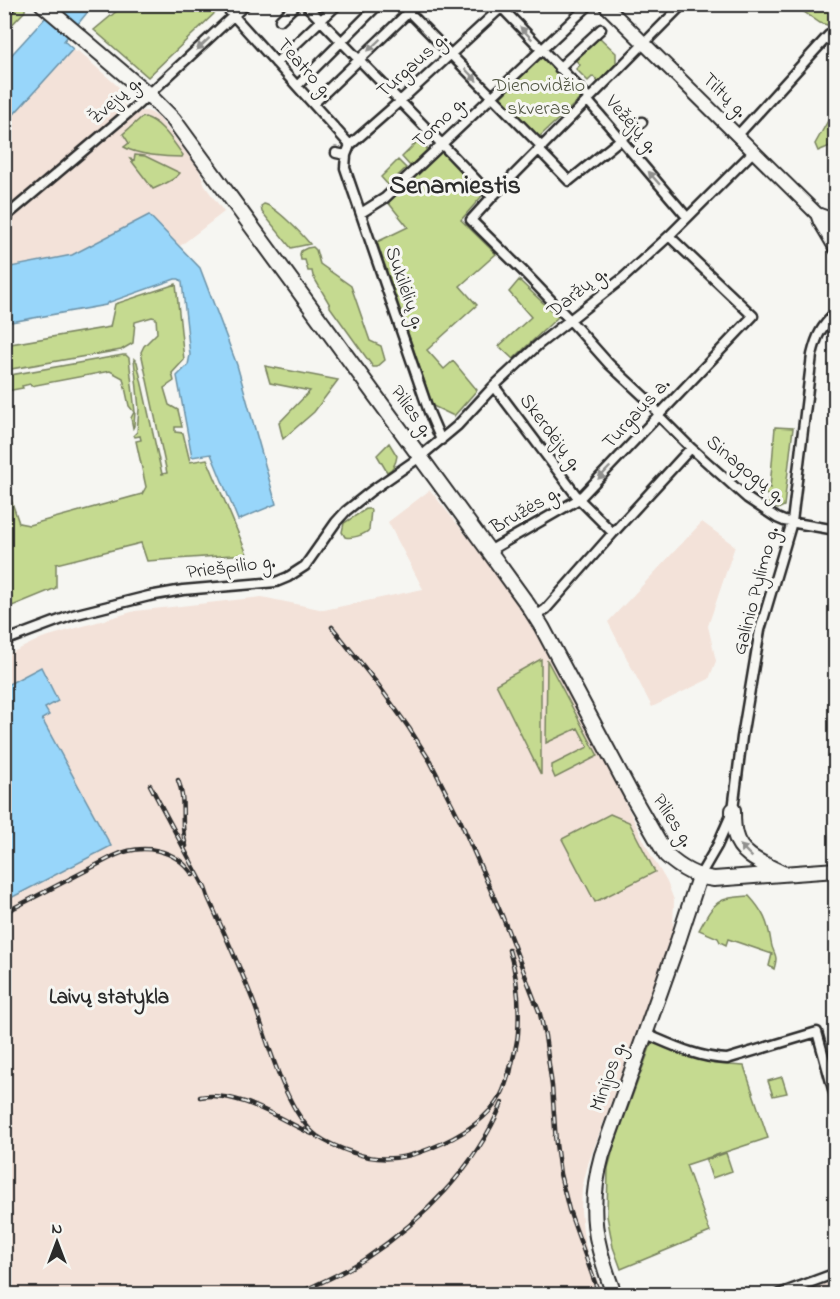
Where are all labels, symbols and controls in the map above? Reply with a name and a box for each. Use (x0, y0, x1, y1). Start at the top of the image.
street label: Turgaus g. (371, 26, 456, 107)
one-way arrow (519, 26, 533, 41)
street label: Teatro g. (268, 32, 339, 106)
one-way arrow (196, 37, 210, 51)
one-way arrow (368, 37, 382, 51)
street label: Tiltų g. (694, 66, 754, 126)
one-way arrow (464, 68, 478, 82)
street label: Žvejų g. (83, 70, 150, 133)
park label: Dienovidžio skveras (492, 72, 585, 124)
street label: Vežėjų g. (596, 89, 665, 161)
street label: Tomo g. (407, 90, 474, 157)
district label: Senamiestis (389, 168, 521, 206)
one-way arrow (648, 171, 661, 186)
street label: Sukilėlių g. (375, 243, 432, 333)
street label: Daržų g. (541, 260, 615, 327)
street label: Turgaus a. (596, 372, 679, 457)
street label: Pilies g. (381, 380, 440, 445)
street label: Skerdėjų g. (510, 388, 589, 478)
street label: Sinagogų g. (698, 429, 791, 512)
one-way arrow (597, 465, 611, 480)
street label: Bružės g. (485, 479, 567, 544)
street label: Galinio Pylimo g. (726, 524, 789, 659)
street label: Priešpilio g. (185, 548, 277, 589)
street label: Pilies g. (643, 789, 700, 854)
one-way arrow (739, 844, 753, 858)
district label: Laivų statykla (49, 983, 169, 1015)
street label: Minijos g. (583, 1038, 636, 1116)
north arrow (27, 1212, 87, 1272)
text: N (52, 1217, 63, 1241)

